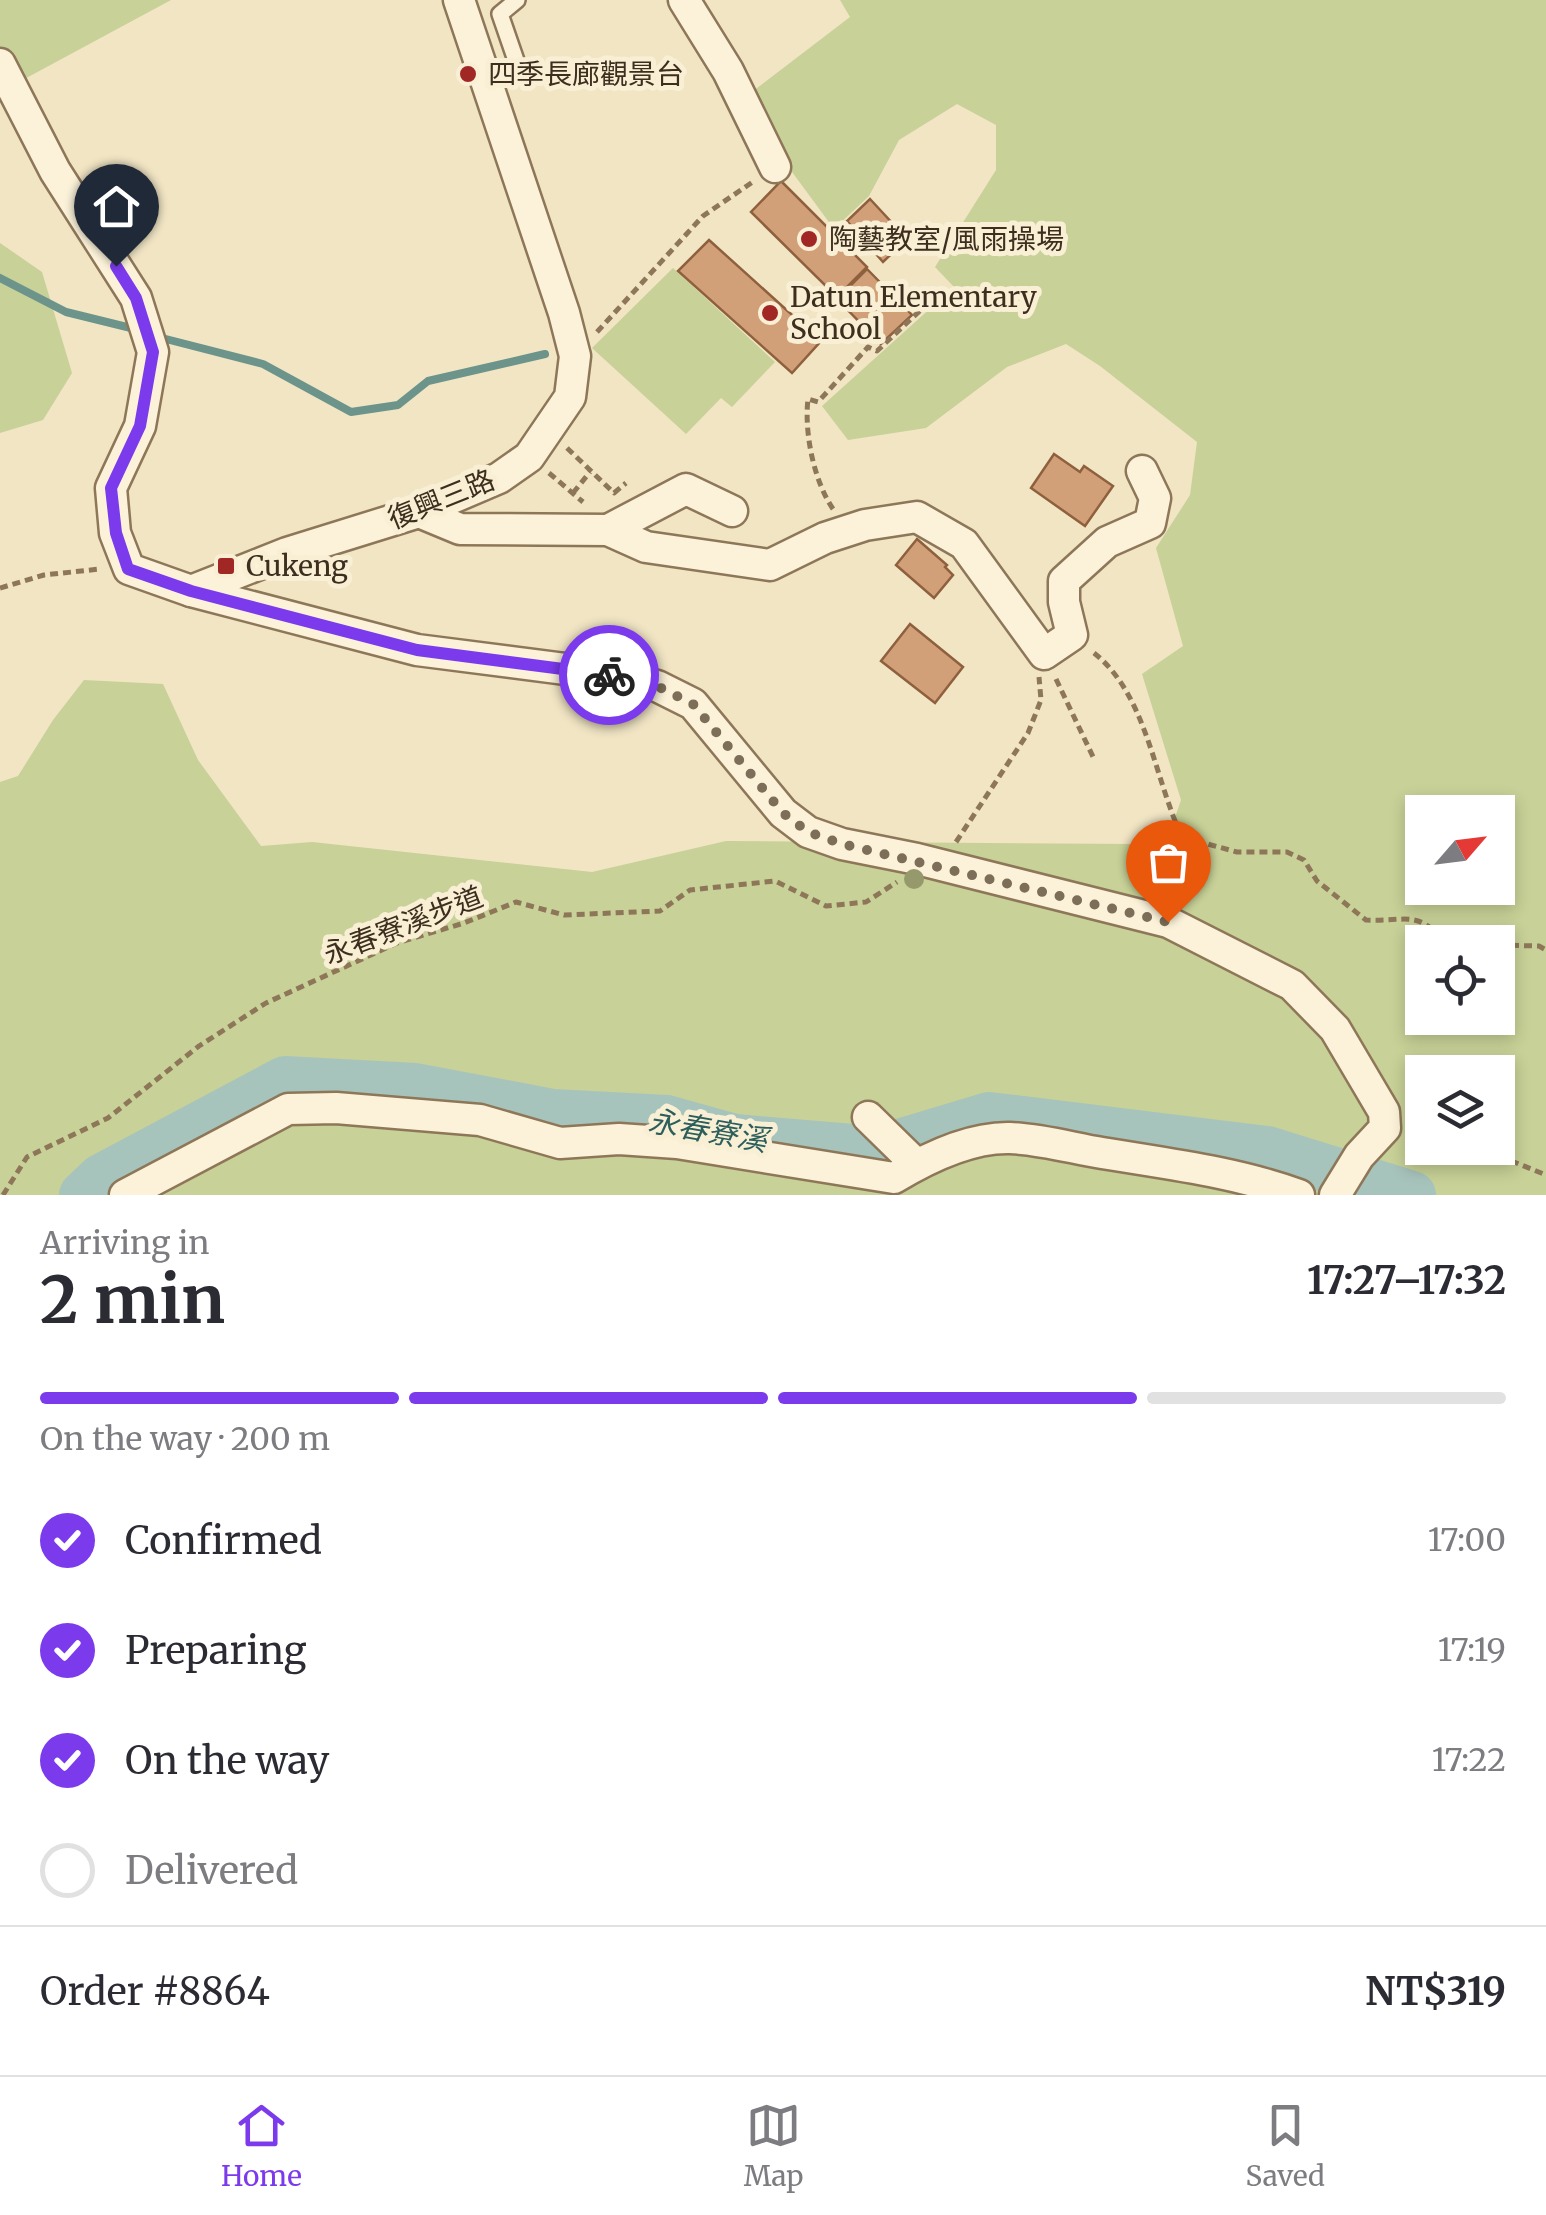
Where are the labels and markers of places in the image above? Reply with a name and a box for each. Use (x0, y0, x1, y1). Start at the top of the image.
place label: 四季長廊觀景台 (488, 56, 684, 92)
marker: 四季長廊觀景台 (457, 63, 479, 85)
pin (74, 164, 159, 267)
place label: 陶藝教室/風雨操場 (829, 221, 1064, 257)
marker: 陶藝教室/風雨操場 (798, 228, 820, 250)
place label: Datun Elementary School (790, 279, 1037, 347)
marker: Datun Elementary School (759, 302, 781, 324)
place label: Cukeng (246, 548, 348, 584)
marker: Cukeng (215, 555, 237, 577)
pin (1126, 820, 1211, 923)

